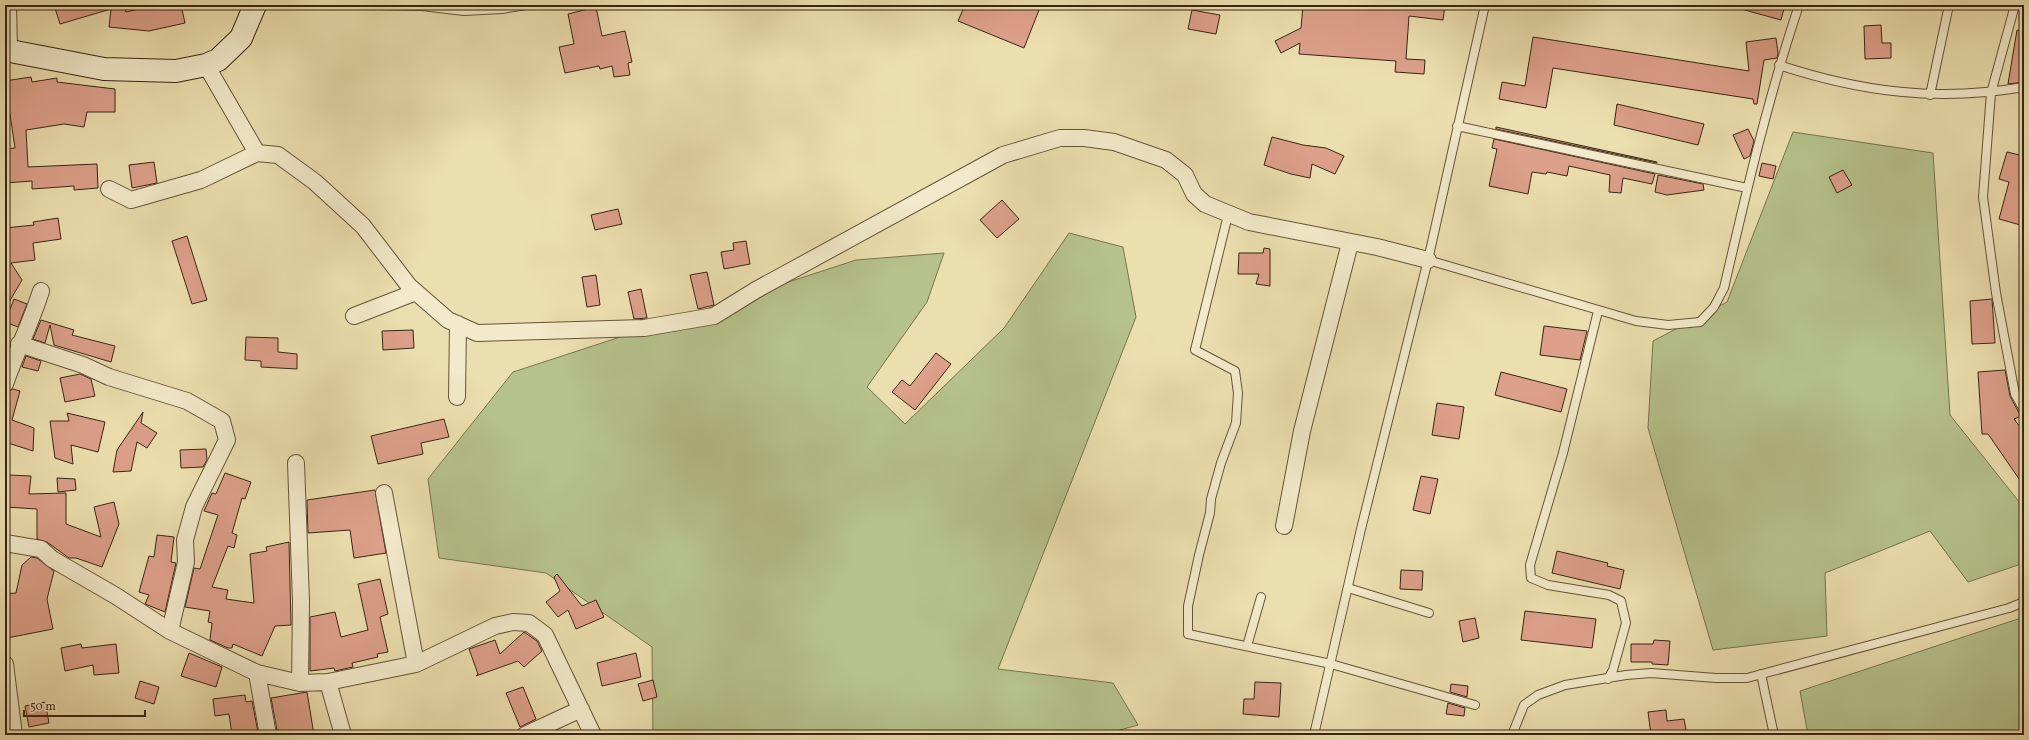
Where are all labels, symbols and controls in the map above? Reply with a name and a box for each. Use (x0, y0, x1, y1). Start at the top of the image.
scale bar (24, 692, 145, 718)
text: 50 m (30, 699, 56, 715)

